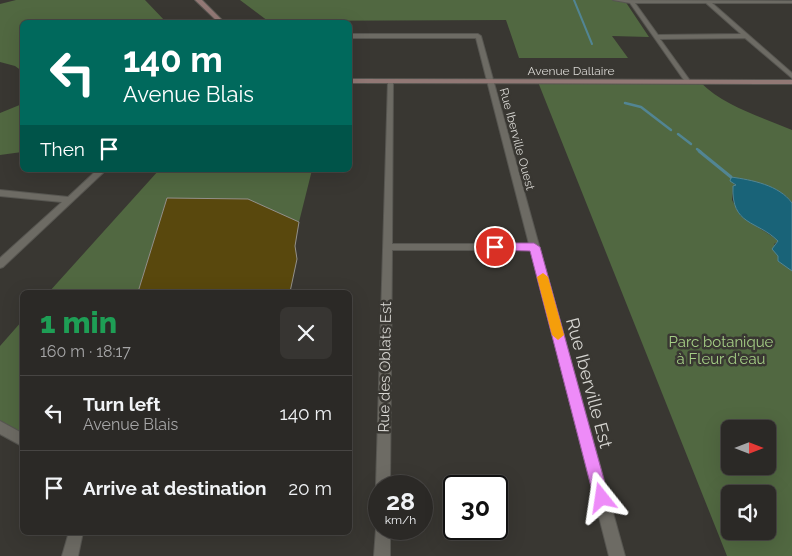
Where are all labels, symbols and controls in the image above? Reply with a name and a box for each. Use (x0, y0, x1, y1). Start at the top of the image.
text: 140 m (123, 39, 223, 80)
icon: left (40, 40, 105, 105)
street label: Avenue Dallaire (528, 64, 615, 78)
text: Avenue Blais (123, 81, 254, 107)
street label: Rue Iberville Ouest (497, 86, 537, 192)
icon: arrive (95, 135, 123, 163)
text: Then (40, 138, 85, 160)
pin (474, 226, 516, 268)
icon: arrive (481, 233, 509, 261)
street label: Rue des Oblats Est (375, 302, 395, 432)
text: 1 min (40, 305, 117, 340)
button: close (280, 307, 332, 359)
street label: Rue Iberville Est (562, 315, 617, 450)
park label: Parc botanique à Fleur d'eau (669, 333, 774, 368)
text: 160 m · 18:17 (40, 342, 131, 361)
text: Turn left (83, 393, 160, 415)
icon: left (40, 399, 68, 427)
text: 140 m (280, 402, 332, 424)
text: Avenue Blais (83, 415, 178, 434)
north arrow (721, 420, 776, 475)
map controls (721, 420, 776, 540)
position arrow (575, 471, 627, 523)
icon: arrive (40, 474, 68, 502)
speed limit sign: 30 (443, 475, 508, 540)
text: Arrive at destination (83, 477, 267, 499)
text: 20 m (288, 477, 332, 499)
button: sound (721, 485, 776, 540)
text: 28 (386, 486, 415, 516)
text: km/h (385, 513, 416, 527)

